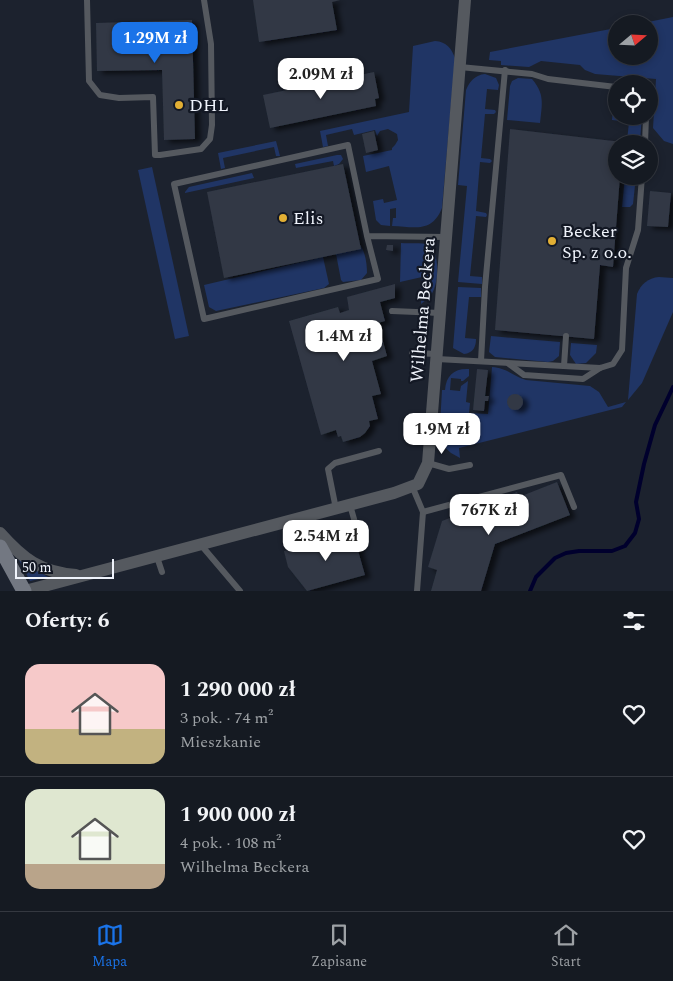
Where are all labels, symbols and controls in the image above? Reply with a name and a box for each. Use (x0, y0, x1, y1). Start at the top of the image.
north arrow (608, 15, 658, 65)
map controls (608, 15, 658, 185)
pin: 1.29M zł (103, 22, 207, 64)
text: 1.29M zł (123, 26, 187, 50)
pin: 2.09M zł (269, 58, 373, 100)
text: 2.09M zł (289, 62, 353, 86)
button: locate (608, 75, 658, 125)
place label: DHL (189, 92, 229, 119)
marker: DHL (173, 99, 185, 111)
button: layers (608, 135, 658, 185)
place label: Elis (293, 205, 323, 232)
marker: Elis (277, 212, 289, 224)
place label: Becker Sp. z o.o. (562, 218, 632, 266)
marker: Becker Sp. z o.o. (546, 235, 558, 247)
street label: Wilhelma Beckera (403, 236, 443, 384)
pin: 1.4M zł (298, 320, 390, 362)
text: 1.4M zł (316, 324, 372, 348)
pin: 1.9M zł (396, 412, 488, 455)
text: 1.9M zł (414, 417, 470, 441)
pin: 767K zł (443, 494, 535, 536)
text: 767K zł (461, 498, 517, 522)
pin: 2.54M zł (274, 520, 378, 562)
text: 2.54M zł (294, 524, 358, 548)
scale bar (15, 556, 114, 579)
text: 50 m (22, 557, 52, 578)
text: Oferty: 6 (25, 605, 109, 637)
icon: filters (620, 607, 648, 635)
text: 1 290 000 zł (180, 674, 296, 706)
icon: home (65, 684, 125, 744)
icon: heart (620, 700, 648, 728)
text: 3 pok. · 74 m² (180, 706, 273, 730)
text: Mieszkanie (180, 730, 261, 754)
text: 1 900 000 zł (180, 799, 296, 831)
icon: home (65, 809, 125, 869)
icon: heart (620, 825, 648, 853)
text: 4 pok. · 108 m² (180, 831, 281, 855)
text: Wilhelma Beckera (180, 855, 309, 879)
tab: Mapa (92, 921, 127, 972)
tab: Zapisane (311, 921, 367, 972)
tab: Start (551, 921, 581, 972)

